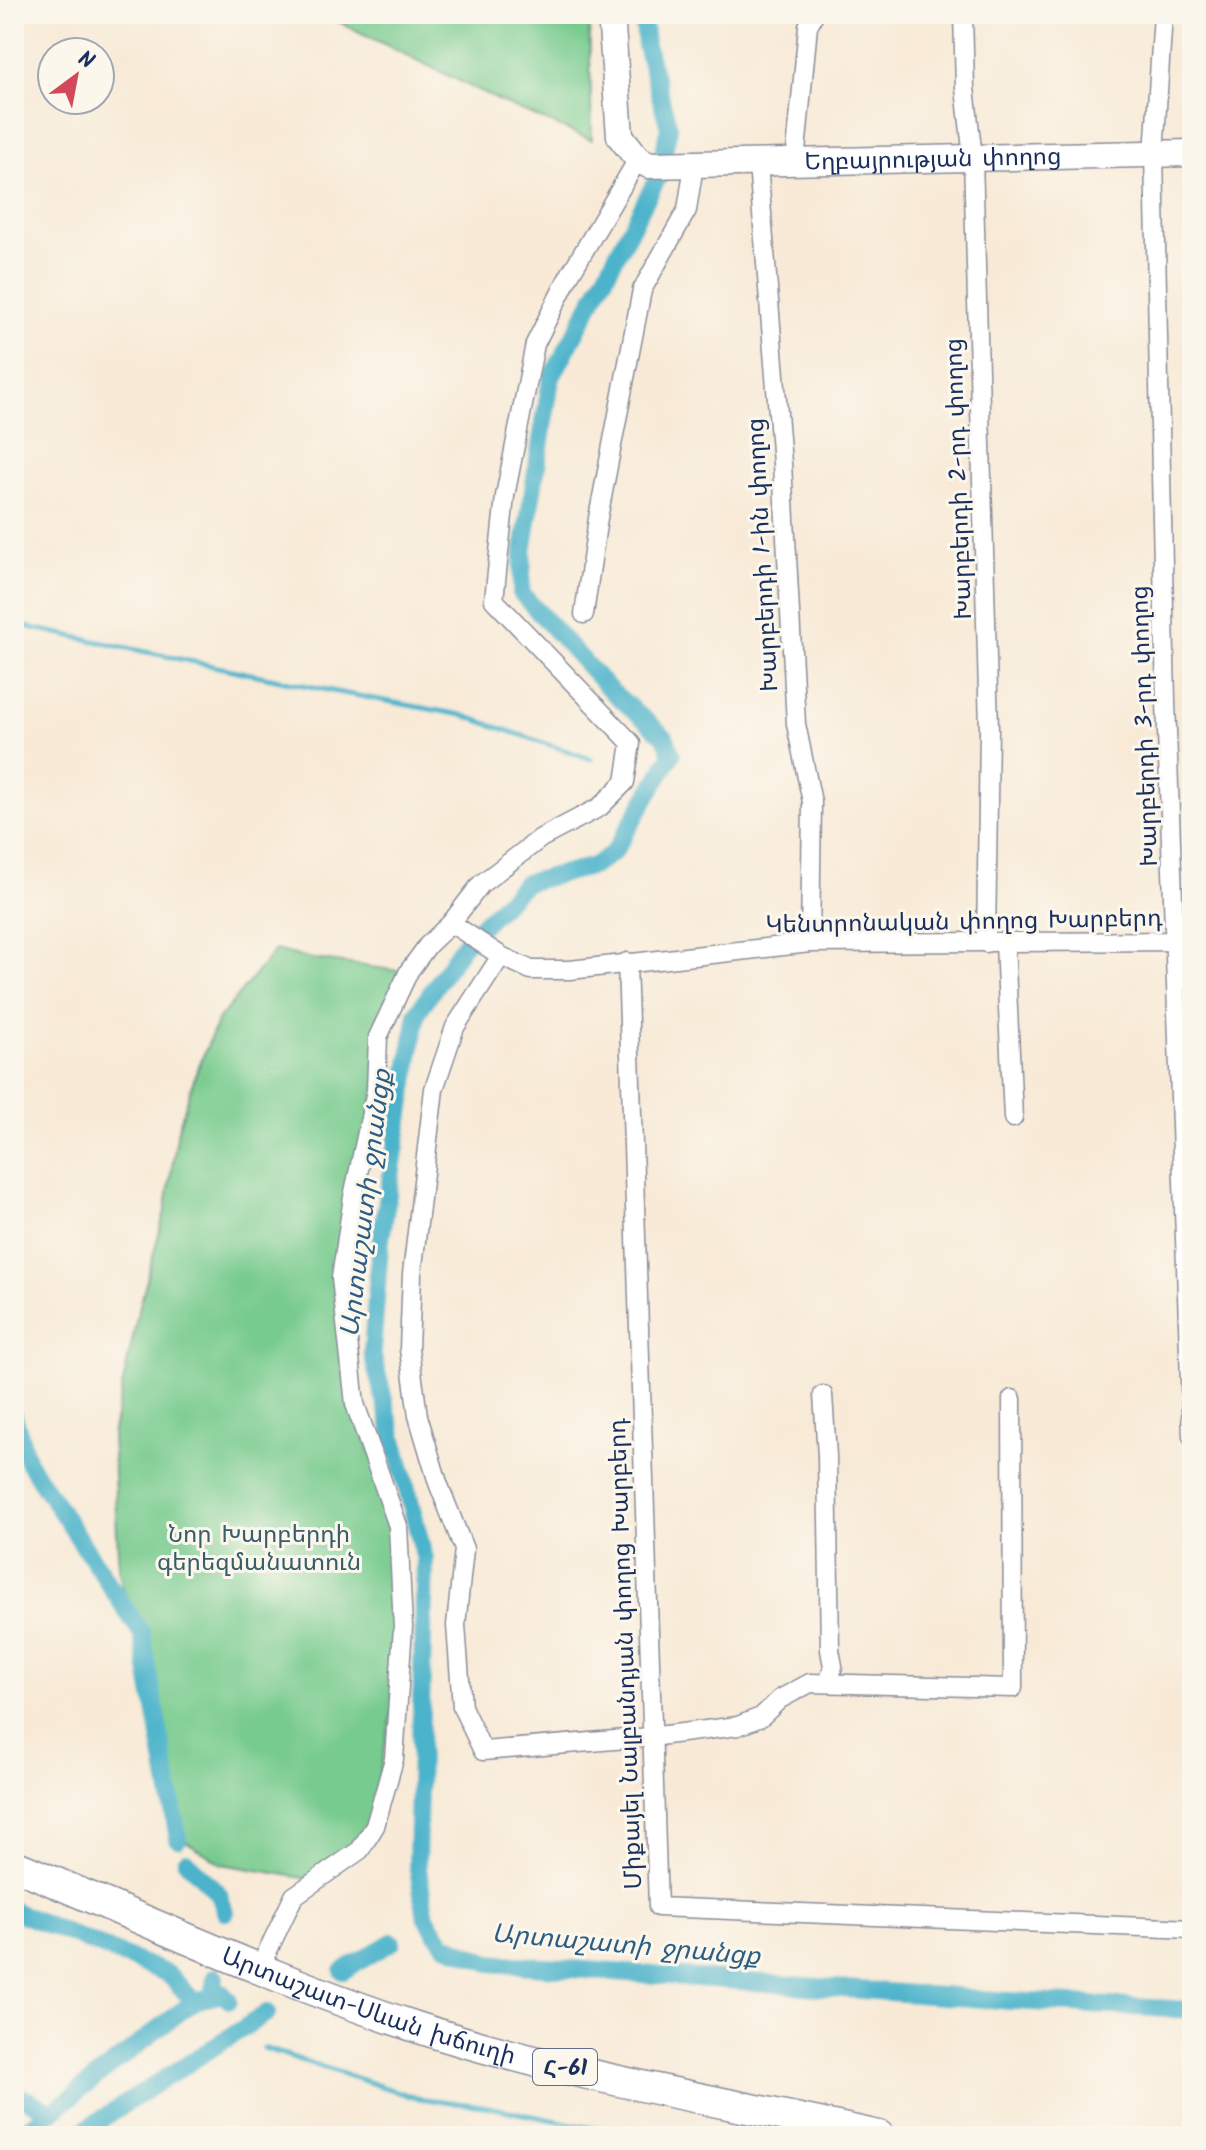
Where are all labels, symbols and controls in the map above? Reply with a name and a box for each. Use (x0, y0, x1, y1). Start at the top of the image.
north arrow (36, 36, 116, 116)
text: N (70, 43, 101, 80)
street label: Եղբայրության փողոց (804, 138, 1062, 183)
street label: Խարբերդի 2-րդ փողոց (935, 337, 984, 620)
street label: Խարբերդի 1-ին փողոց (737, 417, 790, 693)
street label: Խարբերդի 3-րդ փողոց (1121, 585, 1170, 867)
street label: Կենտրոնական փողոց Խարբերդ (765, 900, 1163, 945)
water label: Արտաշատի ջրանցք (330, 1065, 404, 1340)
street label: Միքայել Նալբանդյան փողոց Խարբերդ (599, 1417, 654, 1890)
park label: Նոր Խարբերդի գերեզմանատուն (157, 1516, 361, 1583)
water label: Արտաշատի ջրանցք (490, 1913, 763, 1979)
street label: Արտաշատ-Սևան խճուղի (215, 1937, 520, 2076)
road number: Հ-61 (533, 2049, 597, 2085)

